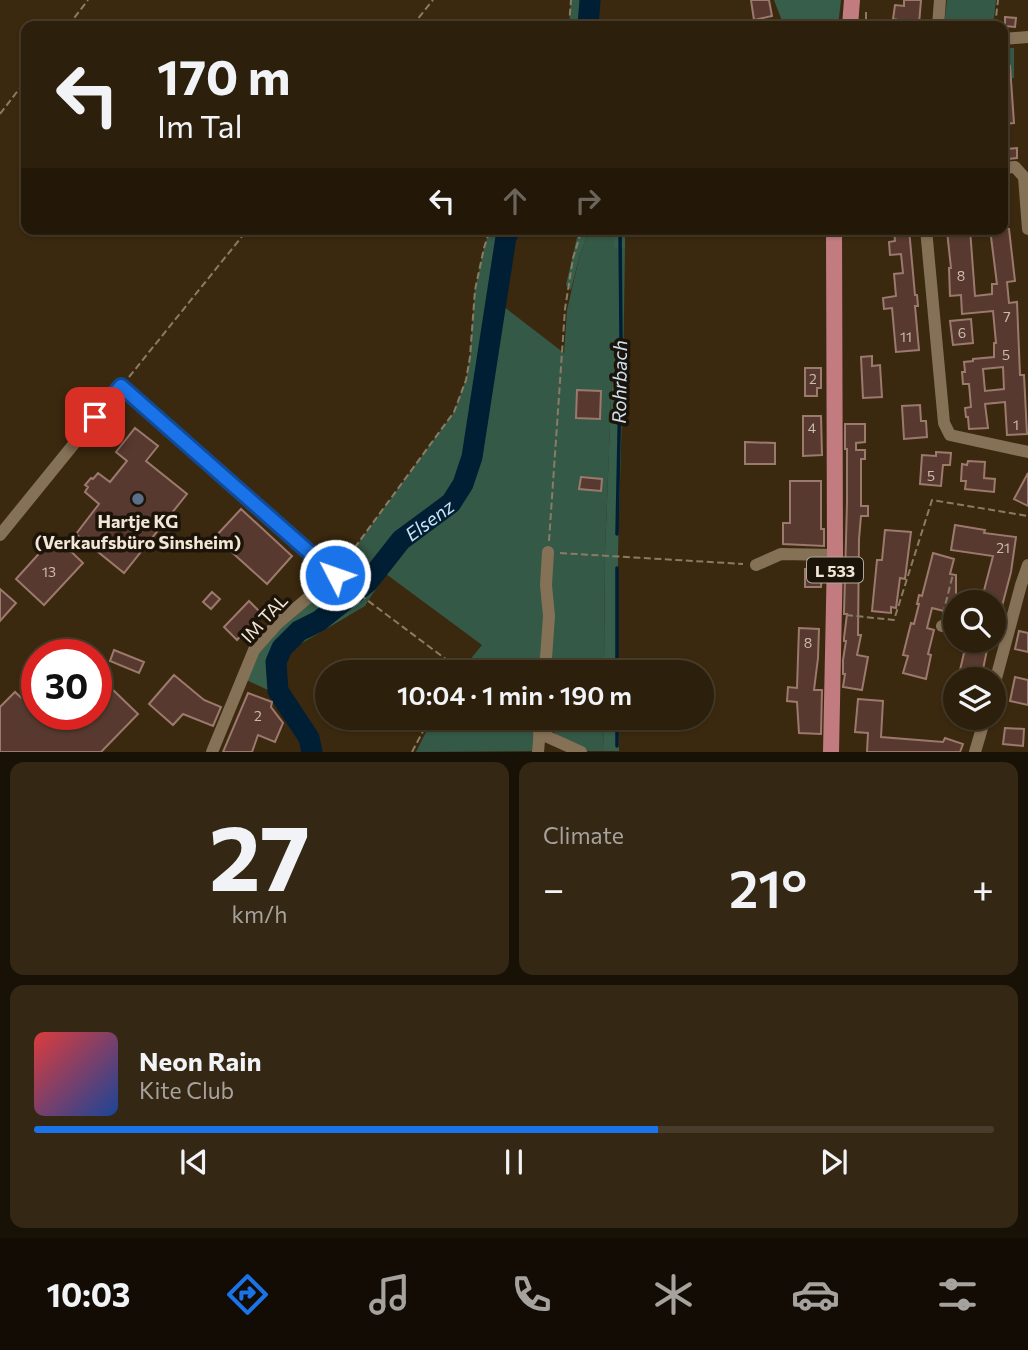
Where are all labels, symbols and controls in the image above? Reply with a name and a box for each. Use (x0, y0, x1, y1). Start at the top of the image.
text: 170 m (157, 45, 290, 105)
icon: left (42, 49, 133, 140)
text: Im Tal (157, 105, 243, 145)
icon: left (423, 182, 461, 220)
icon: ahead (496, 182, 534, 220)
icon: right (569, 182, 607, 220)
house number: 8 (957, 267, 965, 284)
house number: 7 (1003, 308, 1011, 325)
house number: 6 (958, 324, 966, 341)
house number: 11 (900, 328, 912, 345)
water label: Rohrbach (607, 340, 631, 424)
house number: 5 (1002, 346, 1010, 363)
house number: 2 (809, 370, 817, 387)
pin (65, 387, 125, 447)
icon: arrive (76, 398, 114, 436)
house number: 1 (1013, 416, 1019, 433)
house number: 4 (808, 419, 817, 436)
house number: 5 (927, 467, 935, 484)
marker: Hartje KG (Verkaufsbüro Sinsheim) (130, 491, 146, 507)
water label: Elsenz (400, 493, 458, 545)
place label: Hartje KG (Verkaufsbüro Sinsheim) (35, 510, 241, 553)
position arrow (298, 538, 372, 612)
house number: 21 (996, 539, 1010, 556)
road number: L 533 (807, 558, 863, 582)
house number: 13 (42, 563, 56, 580)
street label: IM TAL (236, 589, 292, 647)
map controls (943, 590, 1006, 730)
button: search (943, 590, 1006, 653)
house number: 8 (804, 634, 812, 651)
speed limit sign: 30 (21, 639, 112, 730)
button: layers (943, 667, 1006, 730)
text: 10:04 · 1 min · 190 m (397, 679, 632, 710)
house number: 2 (254, 707, 262, 724)
text: 27 (209, 798, 310, 910)
text: Climate (543, 821, 624, 849)
text: 21° (729, 855, 807, 919)
text: − (543, 864, 565, 911)
text: + (972, 864, 994, 911)
text: km/h (232, 900, 287, 928)
text: Neon Rain (139, 1045, 262, 1076)
text: Kite Club (139, 1076, 234, 1104)
icon: previous (175, 1143, 213, 1181)
icon: pause (495, 1143, 533, 1181)
icon: next (815, 1143, 853, 1181)
icon: directions (223, 1270, 272, 1319)
icon: music (365, 1270, 414, 1319)
icon: phone (507, 1270, 556, 1319)
icon: climate (649, 1270, 698, 1319)
icon: car (791, 1270, 840, 1319)
icon: filters (933, 1270, 982, 1319)
text: 10:03 (46, 1274, 130, 1314)

